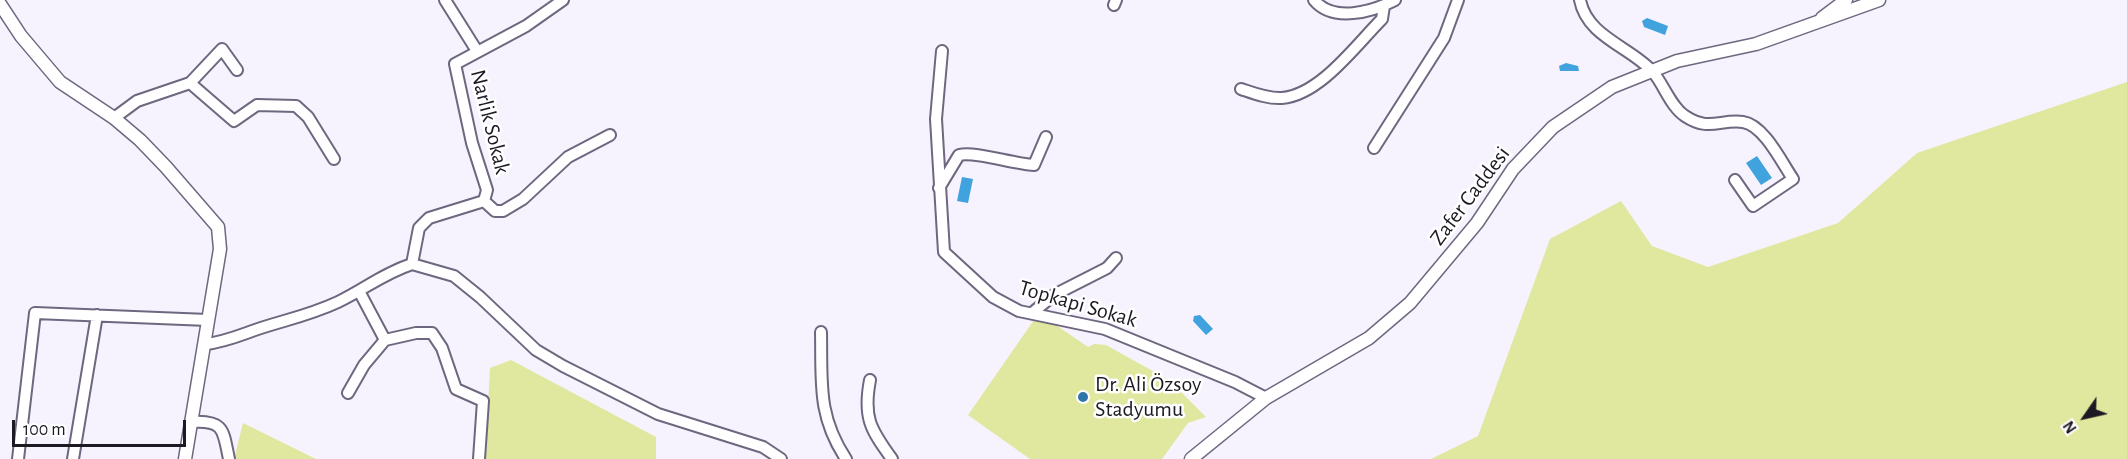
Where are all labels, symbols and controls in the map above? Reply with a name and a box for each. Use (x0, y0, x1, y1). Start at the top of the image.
street label: Narlik Sokak (464, 67, 516, 177)
street label: Zafer Caddesi (1424, 141, 1516, 251)
street label: Topkapi Sokak (1016, 275, 1140, 333)
place label: Dr. Ali Özsoy Stadyumu (1095, 371, 1201, 422)
north arrow (2055, 387, 2115, 447)
marker: Dr. Ali Özsoy Stadyumu (1076, 390, 1090, 404)
scale bar (15, 408, 189, 446)
text: N (2060, 418, 2080, 436)
text: 100 m (23, 421, 66, 439)

